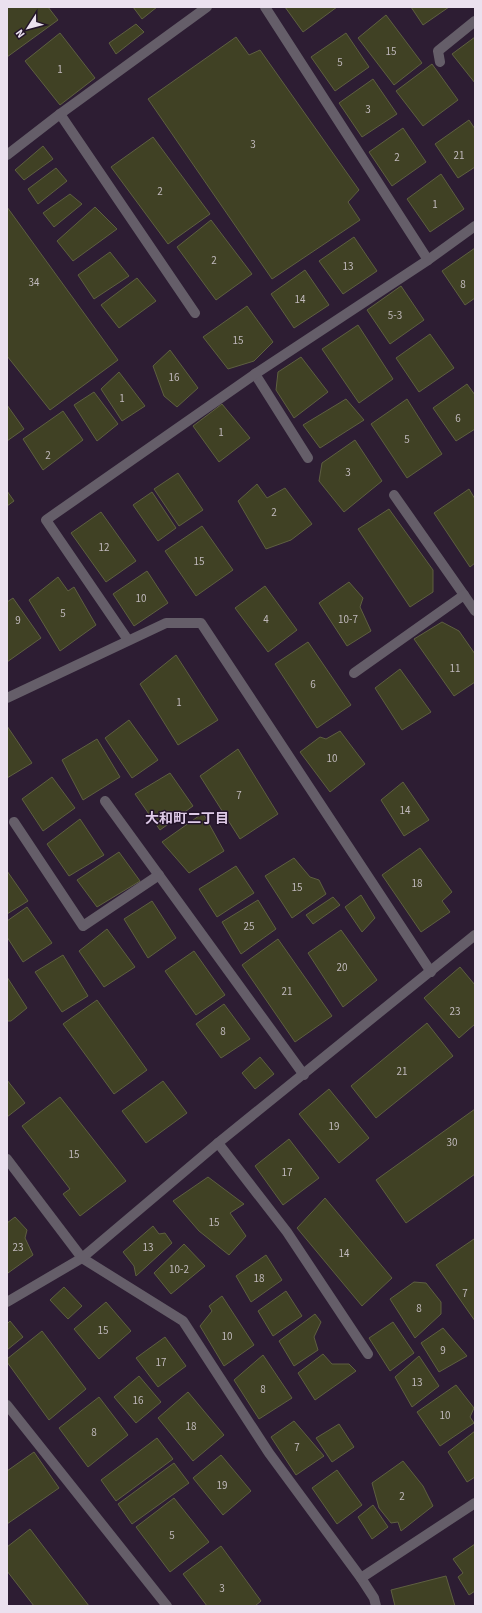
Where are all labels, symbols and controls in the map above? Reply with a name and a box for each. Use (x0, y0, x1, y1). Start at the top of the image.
north arrow (8, 8, 48, 48)
text: N (12, 26, 29, 41)
house number: 15 (386, 44, 396, 59)
house number: 5 (337, 55, 343, 70)
house number: 1 (57, 62, 63, 77)
house number: 3 (365, 102, 371, 117)
house number: 3 (250, 137, 256, 152)
house number: 21 (454, 148, 464, 163)
house number: 2 (394, 150, 400, 165)
house number: 2 (157, 184, 163, 199)
house number: 1 (432, 197, 438, 212)
house number: 2 (211, 253, 217, 268)
house number: 13 (343, 259, 353, 274)
house number: 34 (29, 275, 40, 290)
house number: 8 (460, 277, 466, 292)
house number: 14 (295, 292, 306, 307)
house number: 5-3 (388, 308, 402, 323)
house number: 15 (233, 333, 243, 348)
house number: 16 (169, 370, 180, 385)
house number: 1 (119, 391, 125, 406)
house number: 6 (455, 411, 461, 426)
house number: 1 (218, 425, 224, 440)
house number: 5 (404, 432, 410, 447)
house number: 2 (45, 448, 51, 463)
house number: 3 (345, 465, 351, 480)
house number: 2 (271, 505, 277, 520)
house number: 12 (99, 540, 109, 555)
house number: 15 (194, 554, 204, 569)
house number: 10 (136, 591, 146, 606)
house number: 5 (60, 606, 66, 621)
house number: 4 (263, 612, 269, 627)
house number: 10-7 (338, 612, 358, 627)
house number: 9 (15, 613, 21, 628)
house number: 11 (450, 661, 460, 676)
house number: 6 (310, 677, 316, 692)
house number: 1 (176, 695, 182, 710)
house number: 10 (327, 751, 337, 766)
house number: 7 (236, 788, 242, 803)
house number: 14 (400, 803, 411, 818)
district label: 大和町二丁目 (145, 809, 229, 829)
house number: 18 (412, 876, 423, 891)
house number: 15 (292, 880, 302, 895)
house number: 25 (244, 919, 254, 934)
house number: 20 (337, 960, 347, 975)
house number: 21 (282, 984, 292, 999)
house number: 23 (450, 1004, 460, 1019)
house number: 8 (220, 1024, 226, 1039)
house number: 21 (397, 1064, 407, 1079)
house number: 19 (329, 1119, 339, 1134)
house number: 30 (447, 1135, 457, 1150)
house number: 15 (69, 1147, 79, 1162)
house number: 17 (282, 1165, 292, 1180)
house number: 15 (209, 1215, 219, 1230)
house number: 23 (13, 1240, 23, 1255)
house number: 13 (143, 1240, 153, 1255)
house number: 14 (339, 1246, 350, 1261)
house number: 10-2 (169, 1262, 189, 1277)
house number: 18 (254, 1271, 265, 1286)
house number: 7 (462, 1286, 468, 1301)
house number: 8 (416, 1301, 422, 1316)
house number: 15 (98, 1323, 108, 1338)
house number: 10 (222, 1329, 232, 1344)
house number: 9 (440, 1343, 446, 1358)
house number: 17 (156, 1355, 166, 1370)
house number: 13 (412, 1375, 422, 1390)
house number: 8 (260, 1382, 266, 1397)
house number: 16 (133, 1393, 144, 1408)
house number: 10 (440, 1408, 450, 1423)
house number: 18 (186, 1419, 197, 1434)
house number: 8 (91, 1425, 97, 1440)
house number: 7 (294, 1440, 300, 1455)
house number: 19 (217, 1478, 227, 1493)
house number: 2 (399, 1489, 405, 1504)
house number: 5 (169, 1528, 175, 1543)
house number: 3 (219, 1581, 225, 1596)

